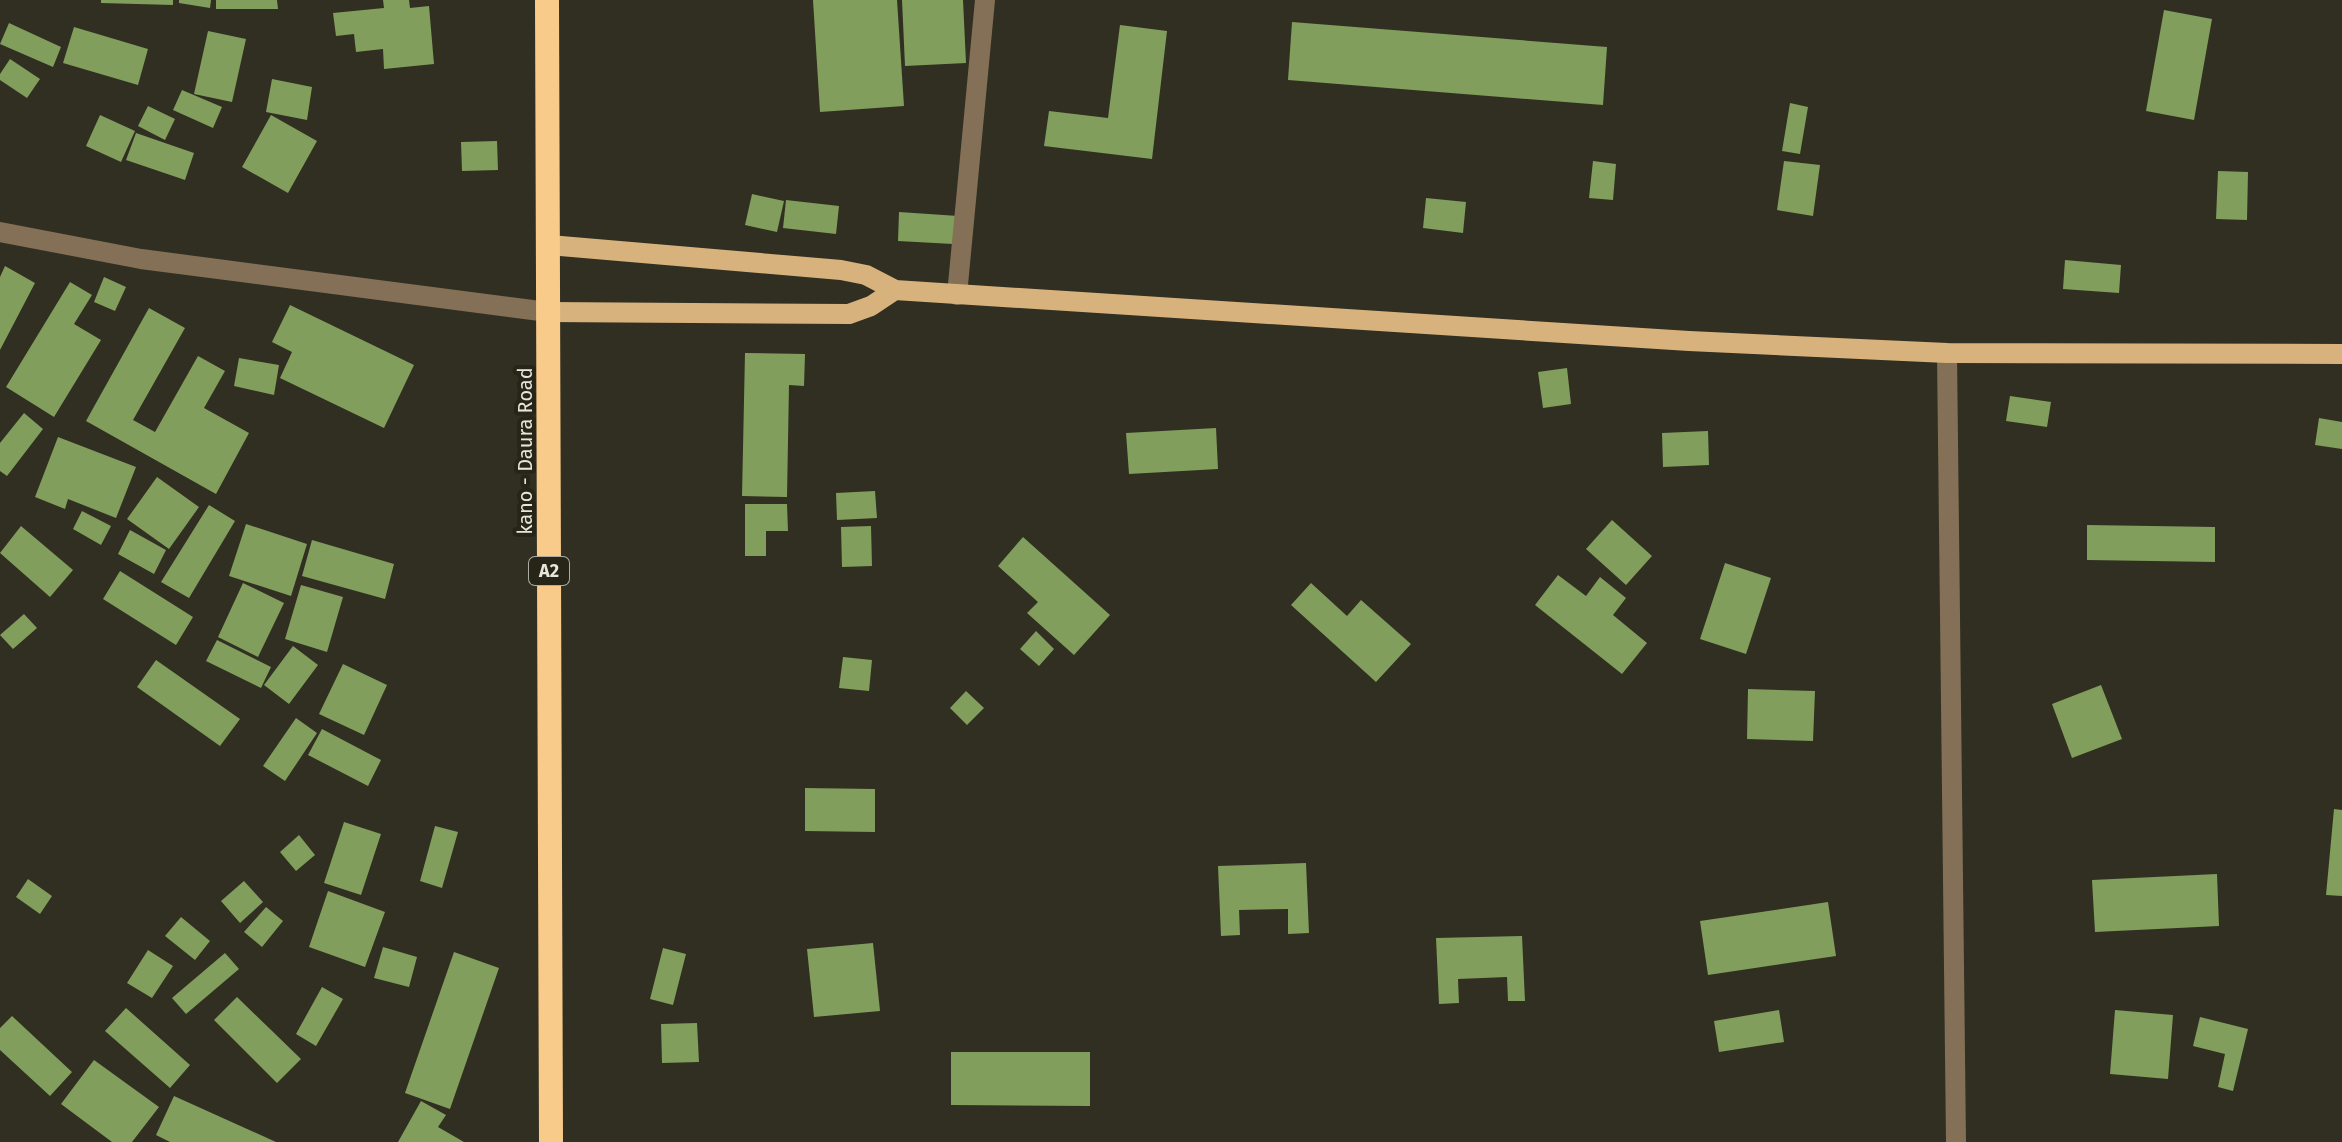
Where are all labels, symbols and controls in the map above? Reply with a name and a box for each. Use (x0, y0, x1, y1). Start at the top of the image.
street label: kano - Daura Road (513, 367, 537, 535)
road number: A2 (529, 557, 569, 585)

